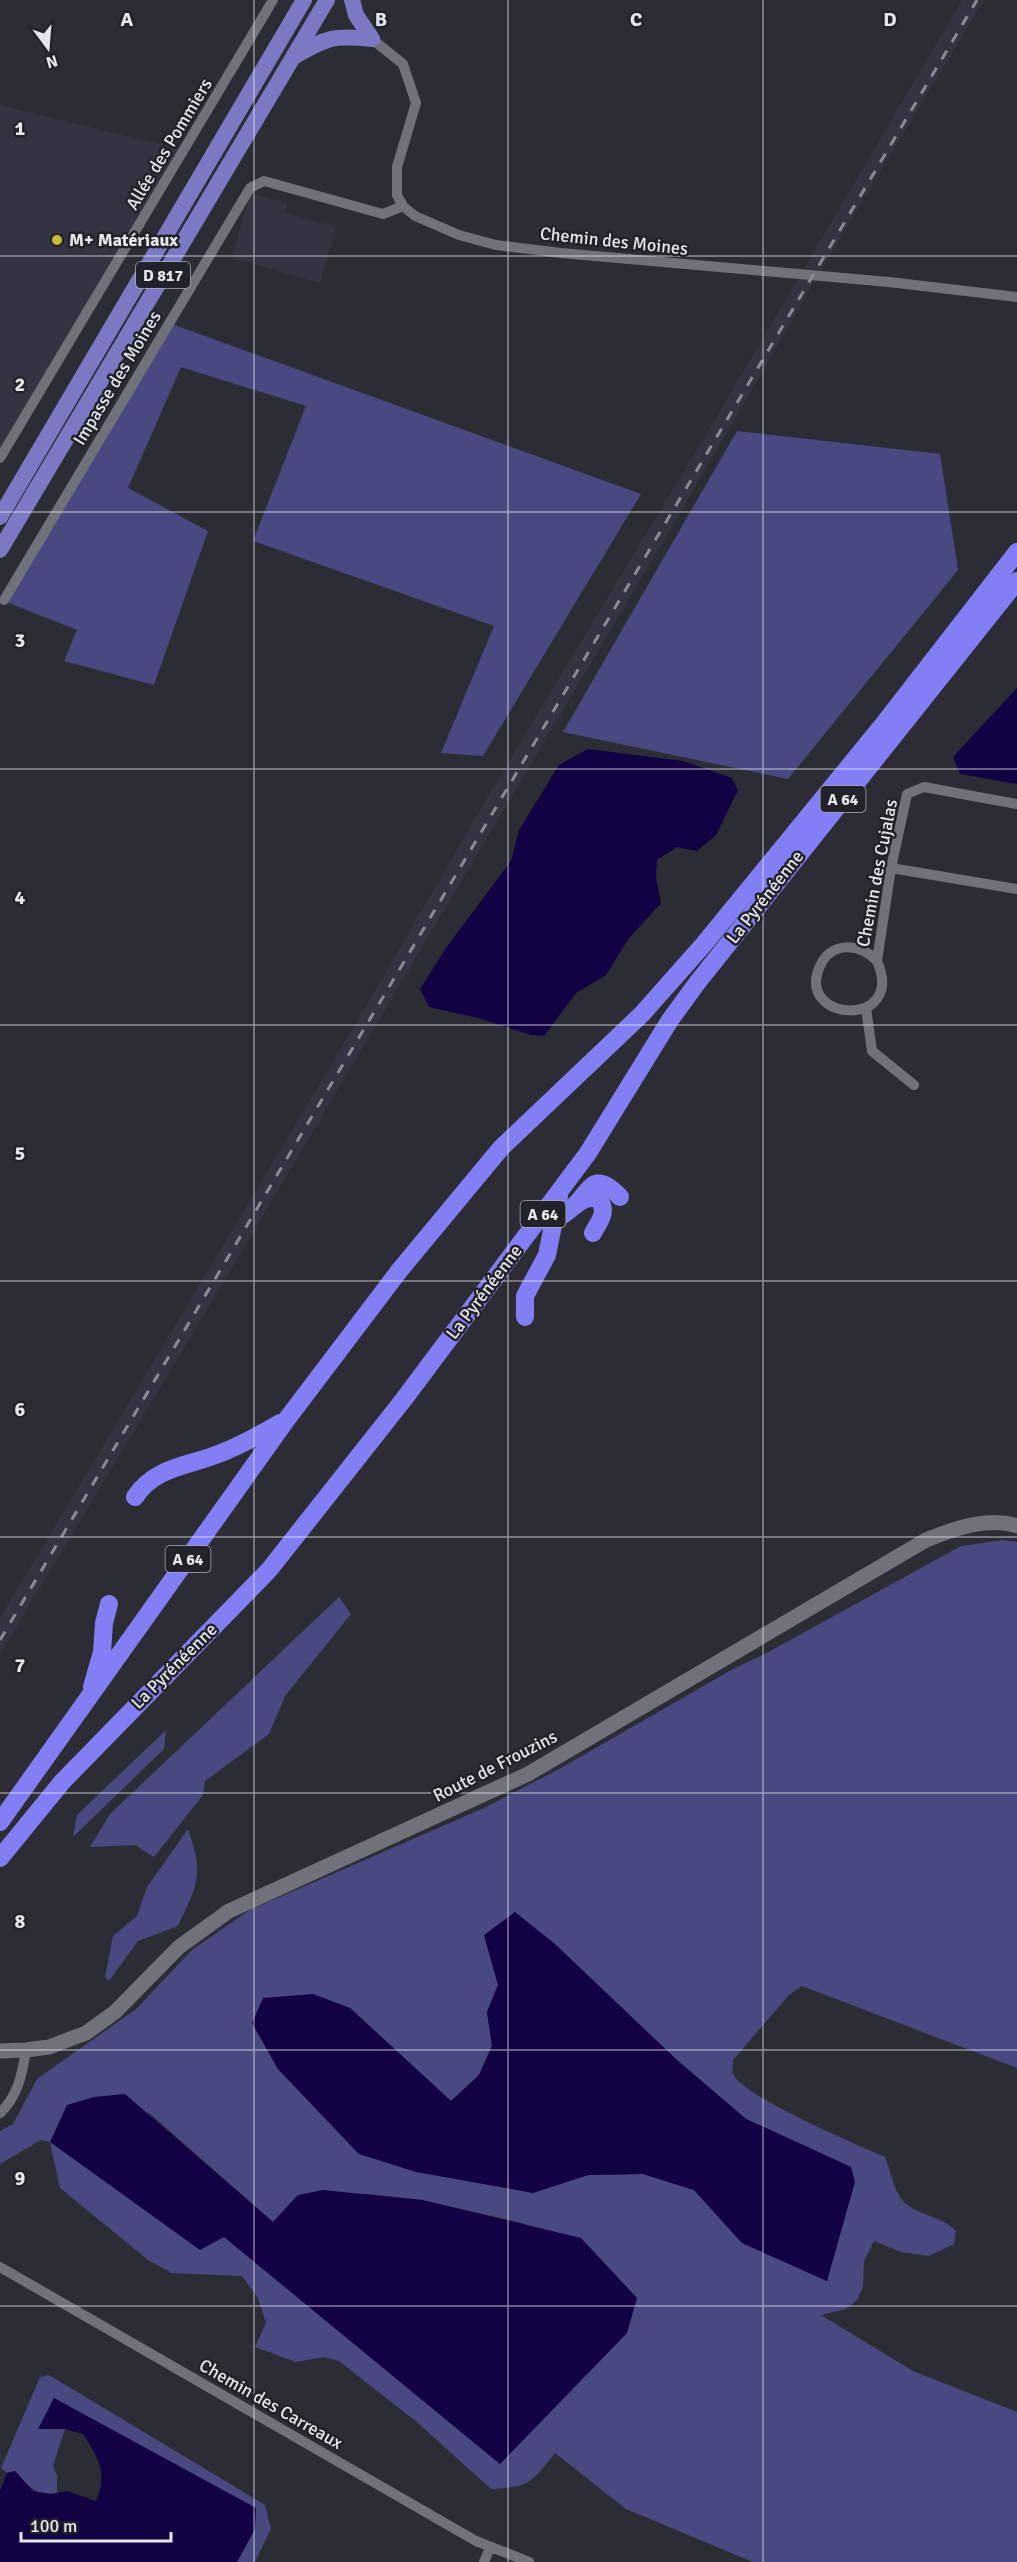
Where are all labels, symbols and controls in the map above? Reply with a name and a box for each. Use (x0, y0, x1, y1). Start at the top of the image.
text: A (121, 7, 134, 32)
text: B (375, 7, 387, 32)
text: C (630, 7, 642, 32)
text: D (883, 7, 897, 32)
north arrow (18, 18, 78, 78)
text: N (44, 50, 60, 73)
street label: Allée des Pommiers (121, 74, 217, 214)
text: 1 (15, 116, 26, 141)
street label: Chemin des Moines (539, 222, 689, 260)
place label: M+ Matériaux (69, 229, 178, 251)
marker: M+ Matériaux (50, 233, 64, 247)
road number: D 817 (136, 262, 190, 288)
street label: Impasse des Moines (68, 307, 166, 449)
text: 2 (15, 372, 25, 397)
text: 3 (15, 628, 25, 653)
road number: A 64 (820, 786, 866, 812)
street label: Chemin des Cujalas (852, 797, 902, 949)
street label: La Pyrénéenne (722, 846, 808, 948)
text: 4 (15, 885, 26, 910)
text: 5 (15, 1141, 25, 1166)
road number: A 64 (520, 1201, 566, 1227)
street label: La Pyrénéenne (441, 1240, 527, 1344)
text: 6 (15, 1397, 26, 1422)
road number: A 64 (166, 1546, 210, 1572)
street label: La Pyrénéenne (126, 1618, 222, 1714)
text: 7 (15, 1653, 26, 1678)
street label: Route de Frouzins (429, 1725, 561, 1807)
text: 8 (15, 1909, 26, 1934)
text: 9 (15, 2166, 26, 2191)
street label: Chemin des Carreaux (195, 2354, 347, 2454)
scale bar (21, 2505, 171, 2543)
text: 100 m (30, 2515, 77, 2537)

